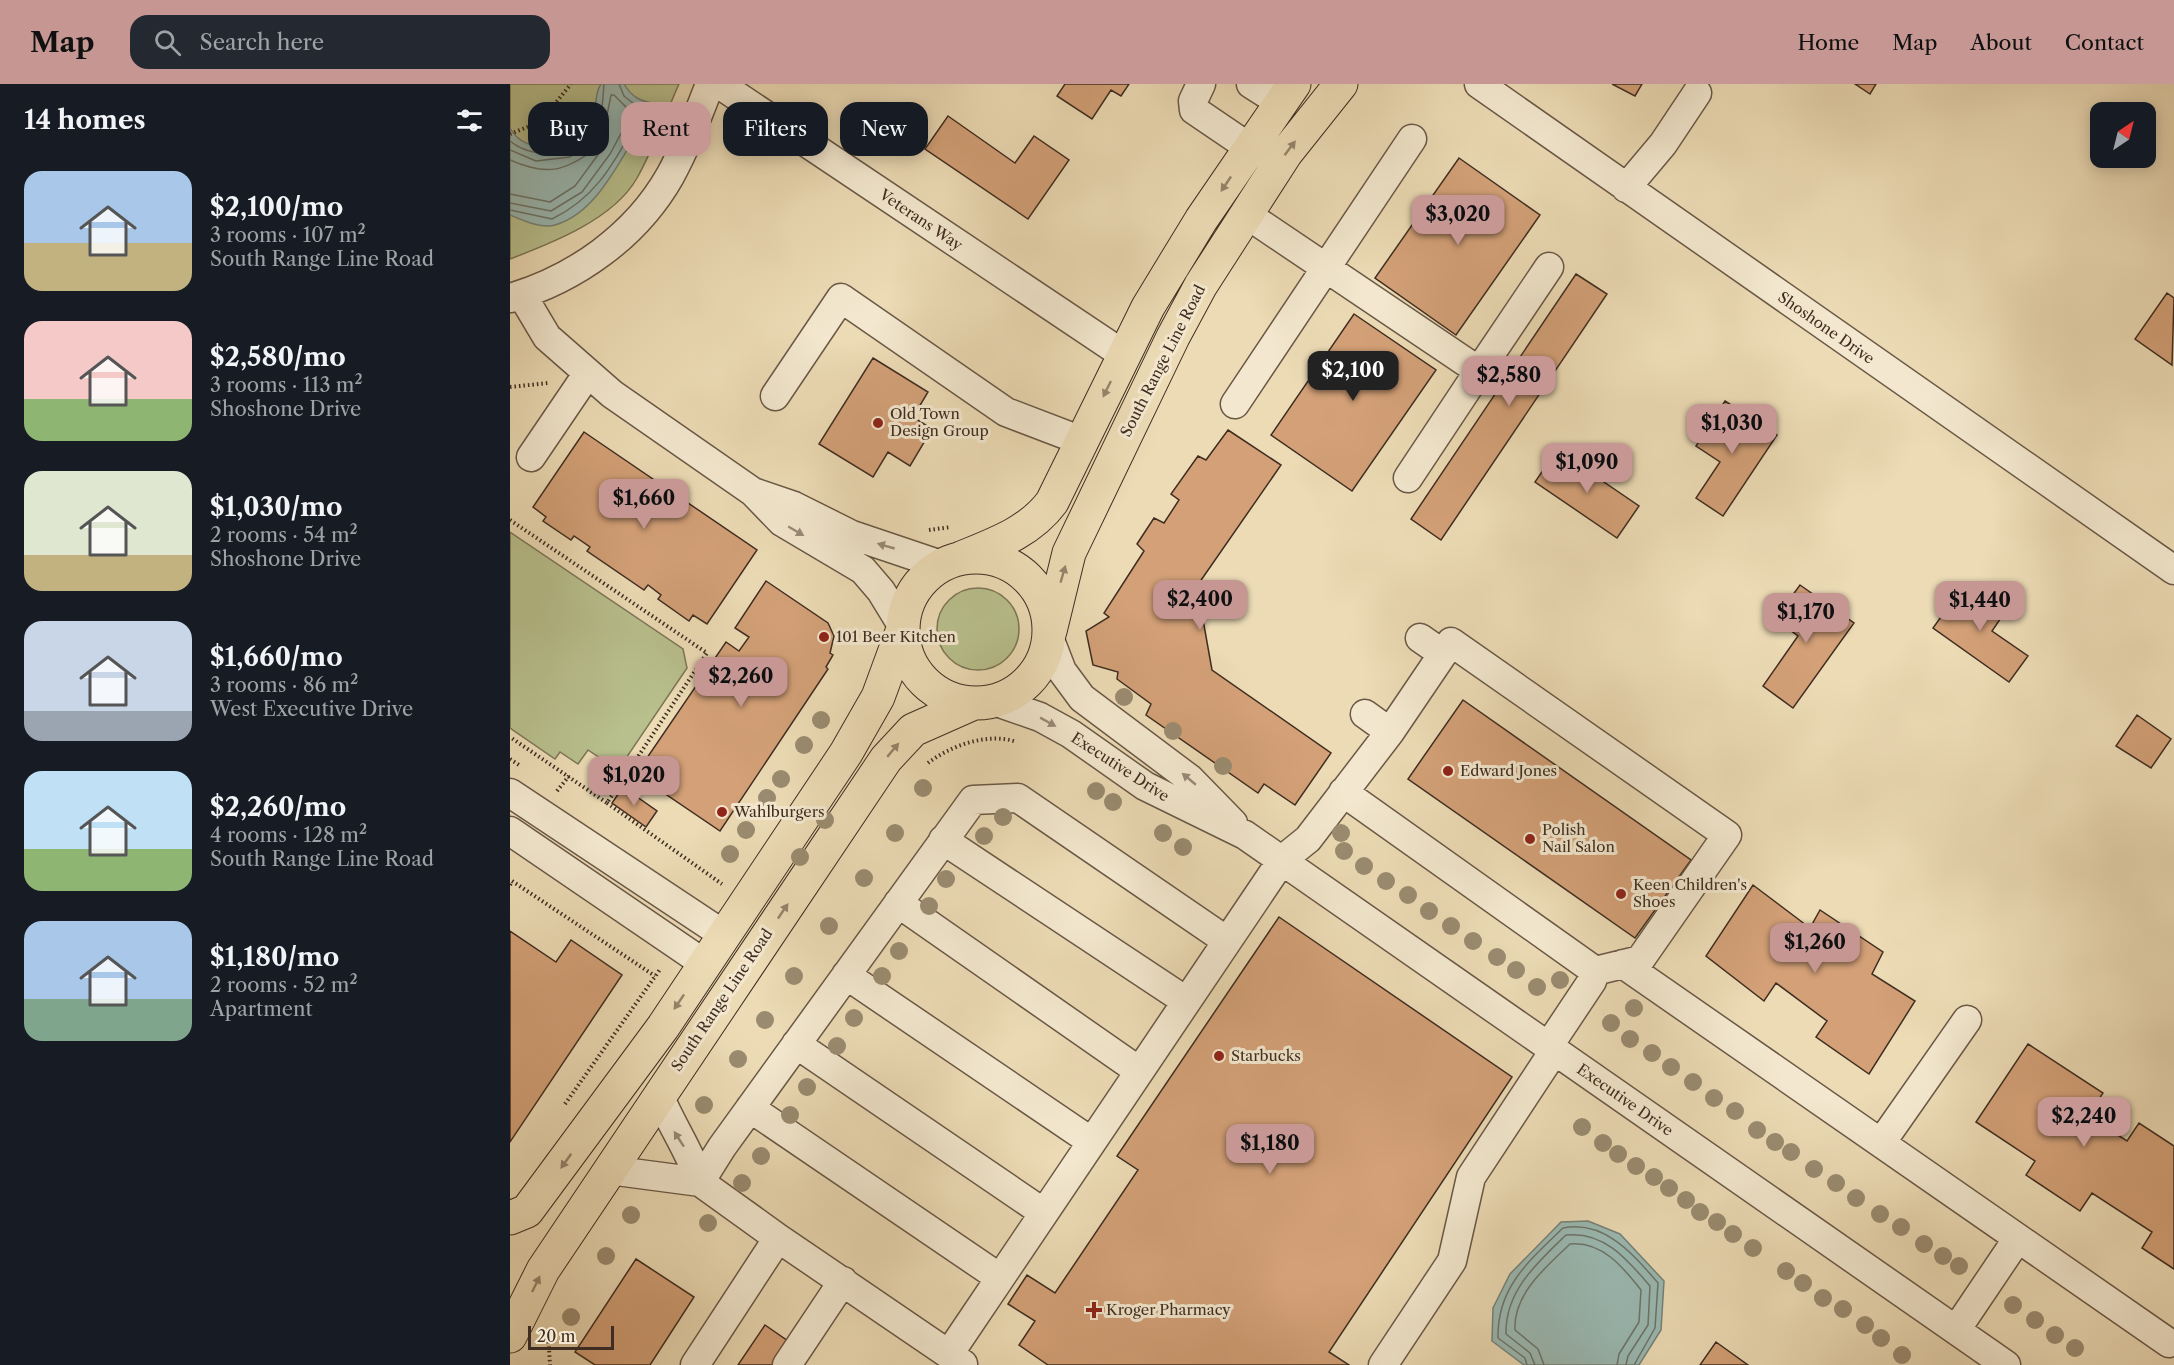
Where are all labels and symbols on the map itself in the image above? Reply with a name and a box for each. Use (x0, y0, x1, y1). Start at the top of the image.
north arrow (2090, 102, 2156, 168)
one-way arrow (1284, 141, 1296, 156)
one-way arrow (1220, 176, 1231, 193)
street label: Veterans Way (875, 184, 967, 255)
pin: $3,020 (1409, 195, 1507, 246)
street label: South Range Line Road (1116, 282, 1209, 440)
street label: Shoshone Drive (1774, 287, 1878, 368)
pin: $2,100 (1304, 351, 1402, 402)
pin: $2,580 (1460, 356, 1558, 407)
one-way arrow (1103, 381, 1112, 398)
place label: Old Town Design Group (890, 404, 989, 440)
pin: $1,030 (1683, 404, 1781, 455)
marker: Old Town Design Group (871, 416, 885, 430)
pin: $1,090 (1538, 443, 1636, 494)
pin: $1,660 (595, 479, 693, 530)
one-way arrow (788, 526, 805, 536)
one-way arrow (877, 541, 895, 550)
one-way arrow (1059, 565, 1068, 583)
pin: $2,400 (1151, 580, 1249, 631)
pin: $1,440 (1931, 581, 2029, 632)
pin: $1,170 (1757, 593, 1855, 644)
place label: 101 Beer Kitchen (836, 627, 957, 646)
marker: 101 Beer Kitchen (817, 630, 831, 644)
pin: $2,260 (692, 657, 790, 708)
one-way arrow (1040, 717, 1057, 727)
street label: Executive Drive (1068, 728, 1173, 805)
one-way arrow (887, 742, 900, 758)
pin: $1,020 (585, 756, 683, 807)
place label: Edward Jones (1460, 761, 1557, 780)
marker: Edward Jones (1441, 764, 1455, 778)
one-way arrow (1182, 773, 1197, 786)
place label: Wahlburgers (733, 802, 824, 821)
marker: Wahlburgers (715, 805, 729, 819)
place label: Polish Nail Salon (1542, 820, 1615, 856)
marker: Polish Nail Salon (1523, 832, 1537, 846)
place label: Keen Children's Shoes (1633, 875, 1747, 911)
marker: Keen Children's Shoes (1614, 887, 1628, 901)
one-way arrow (777, 903, 788, 919)
pin: $1,260 (1766, 923, 1864, 974)
street label: South Range Line Road (667, 925, 776, 1075)
one-way arrow (674, 994, 685, 1011)
place label: Starbucks (1231, 1046, 1301, 1065)
marker: Starbucks (1212, 1049, 1226, 1063)
street label: Executive Drive (1574, 1059, 1677, 1140)
pin: $2,240 (2035, 1097, 2133, 1148)
pin: $1,180 (1221, 1124, 1319, 1175)
one-way arrow (674, 1130, 685, 1147)
one-way arrow (560, 1152, 572, 1168)
one-way arrow (531, 1275, 541, 1292)
place label: Kroger Pharmacy (1106, 1300, 1231, 1319)
marker: Kroger Pharmacy (1087, 1303, 1101, 1317)
scale bar (528, 1323, 614, 1350)

